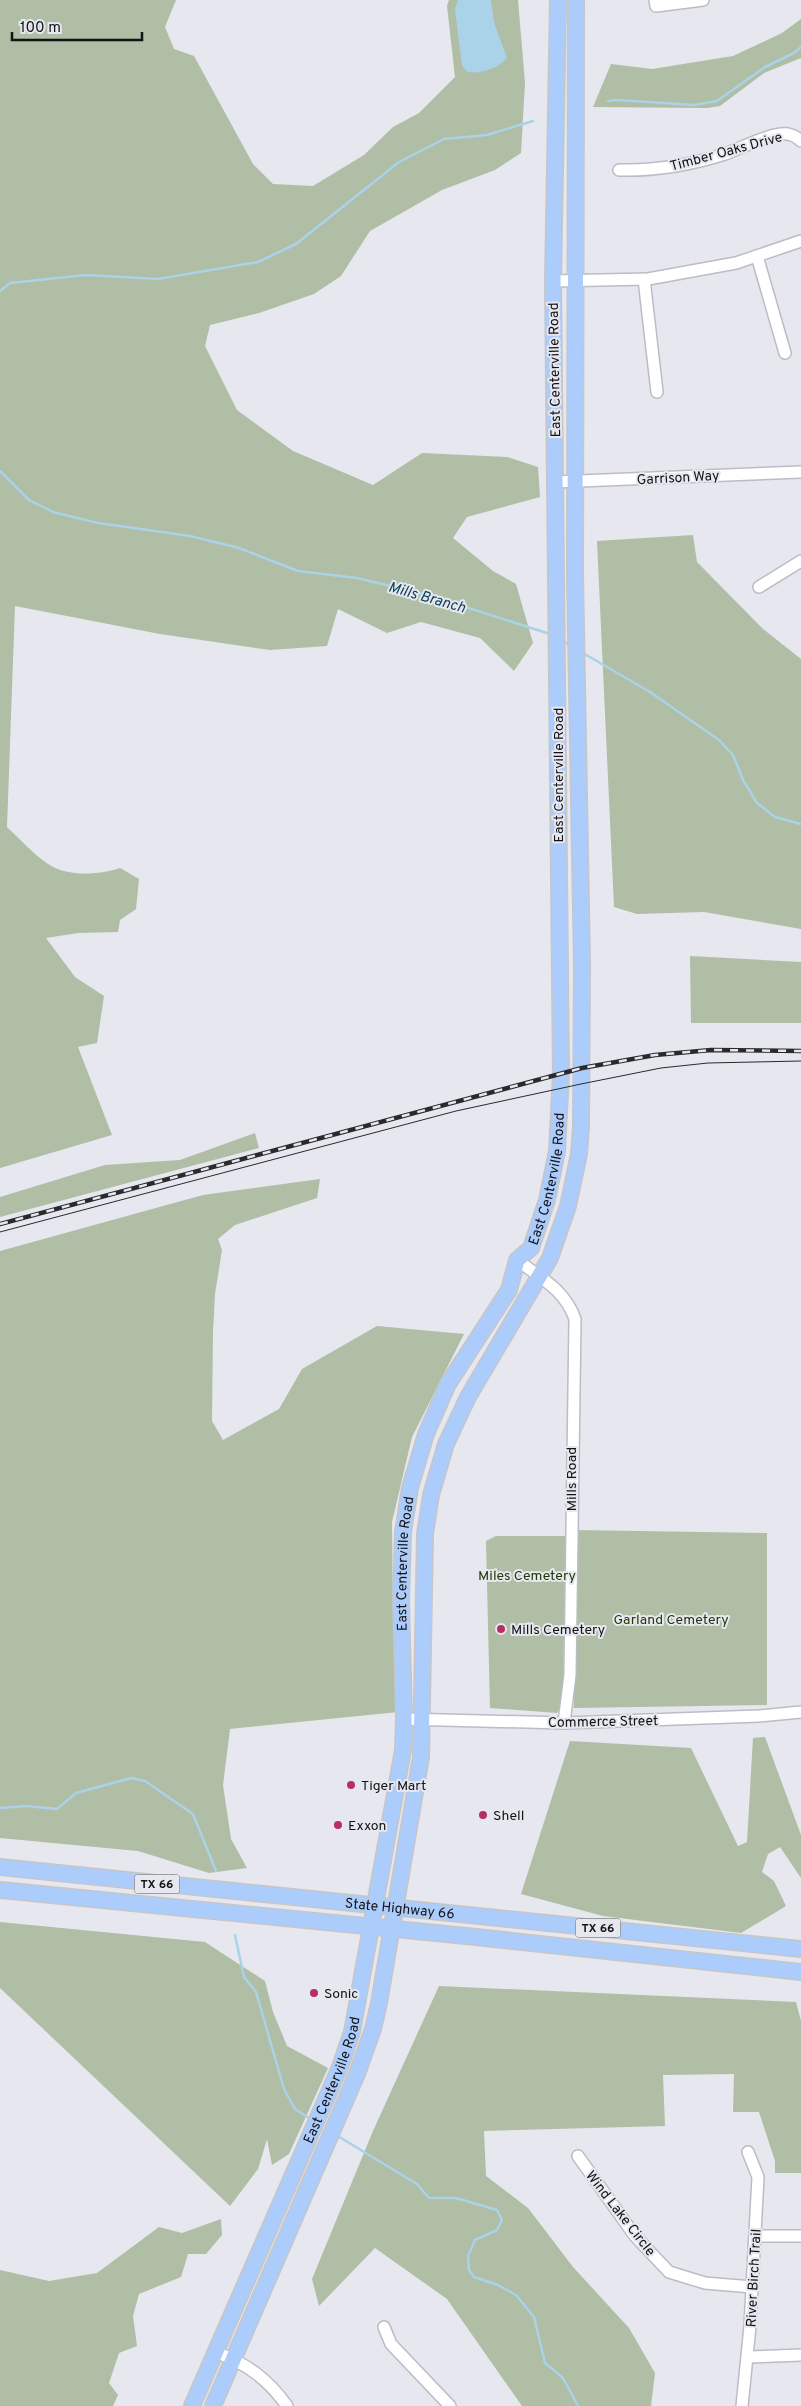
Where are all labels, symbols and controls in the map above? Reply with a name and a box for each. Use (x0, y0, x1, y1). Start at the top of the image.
scale bar (12, 10, 142, 42)
text: 100 m (20, 19, 61, 38)
street label: Timber Oaks Drive (668, 129, 784, 176)
street label: East Centerville Road (546, 302, 565, 438)
street label: Garrison Way (636, 468, 720, 489)
water label: Mills Branch (386, 578, 467, 618)
street label: East Centerville Road (551, 708, 568, 842)
street label: East Centerville Road (526, 1112, 569, 1247)
street label: Mills Road (564, 1447, 581, 1511)
street label: East Centerville Road (394, 1495, 419, 1631)
park label: Miles Cemetery (478, 1568, 576, 1585)
park label: Garland Cemetery (613, 1612, 729, 1629)
place label: Mills Cemetery (511, 1622, 605, 1639)
marker: Mills Cemetery (495, 1623, 507, 1635)
street label: Commerce Street (548, 1713, 658, 1732)
place label: Tiger Mart (361, 1778, 426, 1795)
marker: Tiger Mart (345, 1779, 357, 1791)
place label: Shell (493, 1808, 524, 1825)
marker: Shell (477, 1809, 489, 1821)
place label: Exxon (348, 1818, 387, 1835)
marker: Exxon (332, 1819, 344, 1831)
road number: TX 66 (134, 1875, 180, 1894)
street label: State Highway 66 (344, 1895, 455, 1923)
road number: TX 66 (576, 1919, 620, 1938)
place label: Sonic (324, 1986, 358, 2003)
marker: Sonic (308, 1987, 320, 1999)
street label: East Centerville Road (301, 2015, 365, 2147)
street label: Wind Lake Circle (581, 2168, 658, 2260)
street label: River Birch Trail (743, 2228, 766, 2328)

